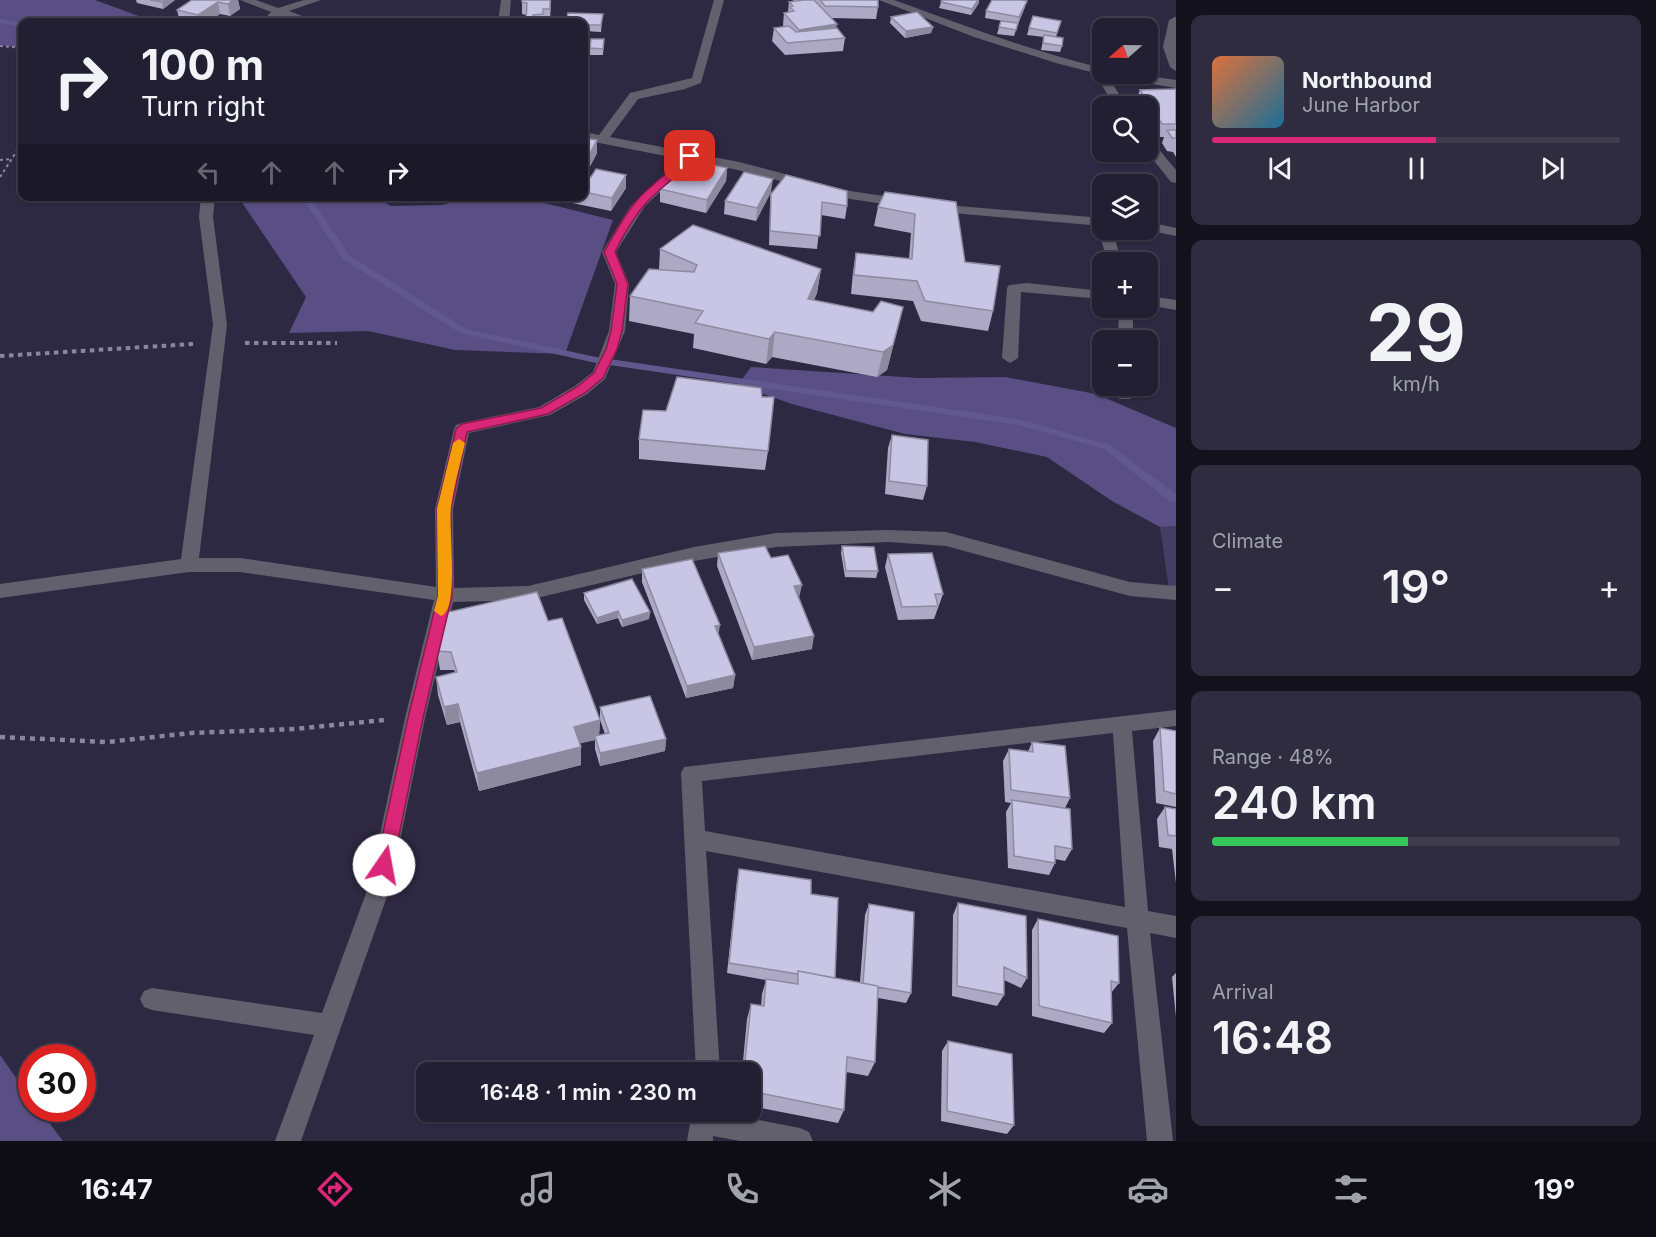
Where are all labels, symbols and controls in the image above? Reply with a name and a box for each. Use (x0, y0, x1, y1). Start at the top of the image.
north arrow (1092, 18, 1158, 84)
map controls (1092, 18, 1158, 396)
text: 100 m (141, 39, 264, 90)
icon: right (42, 42, 120, 120)
text: Northbound (1302, 67, 1432, 93)
text: Turn right (141, 90, 265, 123)
text: June Harbor (1302, 93, 1420, 117)
button: search (1092, 96, 1158, 162)
pin (664, 130, 715, 181)
icon: arrive (673, 139, 706, 172)
icon: previous (1264, 152, 1297, 185)
icon: pause (1400, 152, 1433, 185)
icon: next (1536, 152, 1569, 185)
icon: left (192, 156, 225, 189)
icon: ahead (255, 156, 288, 189)
icon: ahead (318, 156, 351, 189)
icon: right (381, 156, 414, 189)
button: layers (1092, 174, 1158, 240)
button: + (1092, 252, 1158, 318)
text: 29 (1366, 285, 1466, 380)
button: − (1092, 330, 1158, 396)
text: km/h (1392, 372, 1440, 396)
text: Climate (1212, 529, 1283, 553)
text: 19° (1382, 559, 1450, 614)
text: − (1212, 567, 1234, 607)
text: + (1598, 567, 1620, 607)
text: Range · 48% (1212, 745, 1334, 769)
text: 240 km (1212, 775, 1376, 830)
position arrow (352, 833, 416, 897)
text: Arrival (1212, 980, 1274, 1004)
text: 16:48 (1212, 1010, 1333, 1065)
speed limit sign: 30 (18, 1044, 96, 1122)
text: 16:48 · 1 min · 230 m (480, 1079, 697, 1105)
icon: directions (314, 1168, 356, 1210)
icon: music (517, 1168, 559, 1210)
icon: phone (721, 1168, 763, 1210)
icon: climate (924, 1168, 966, 1210)
icon: car (1127, 1168, 1169, 1210)
icon: filters (1330, 1168, 1372, 1210)
text: 16:47 (81, 1173, 153, 1206)
text: 19° (1534, 1173, 1575, 1206)

